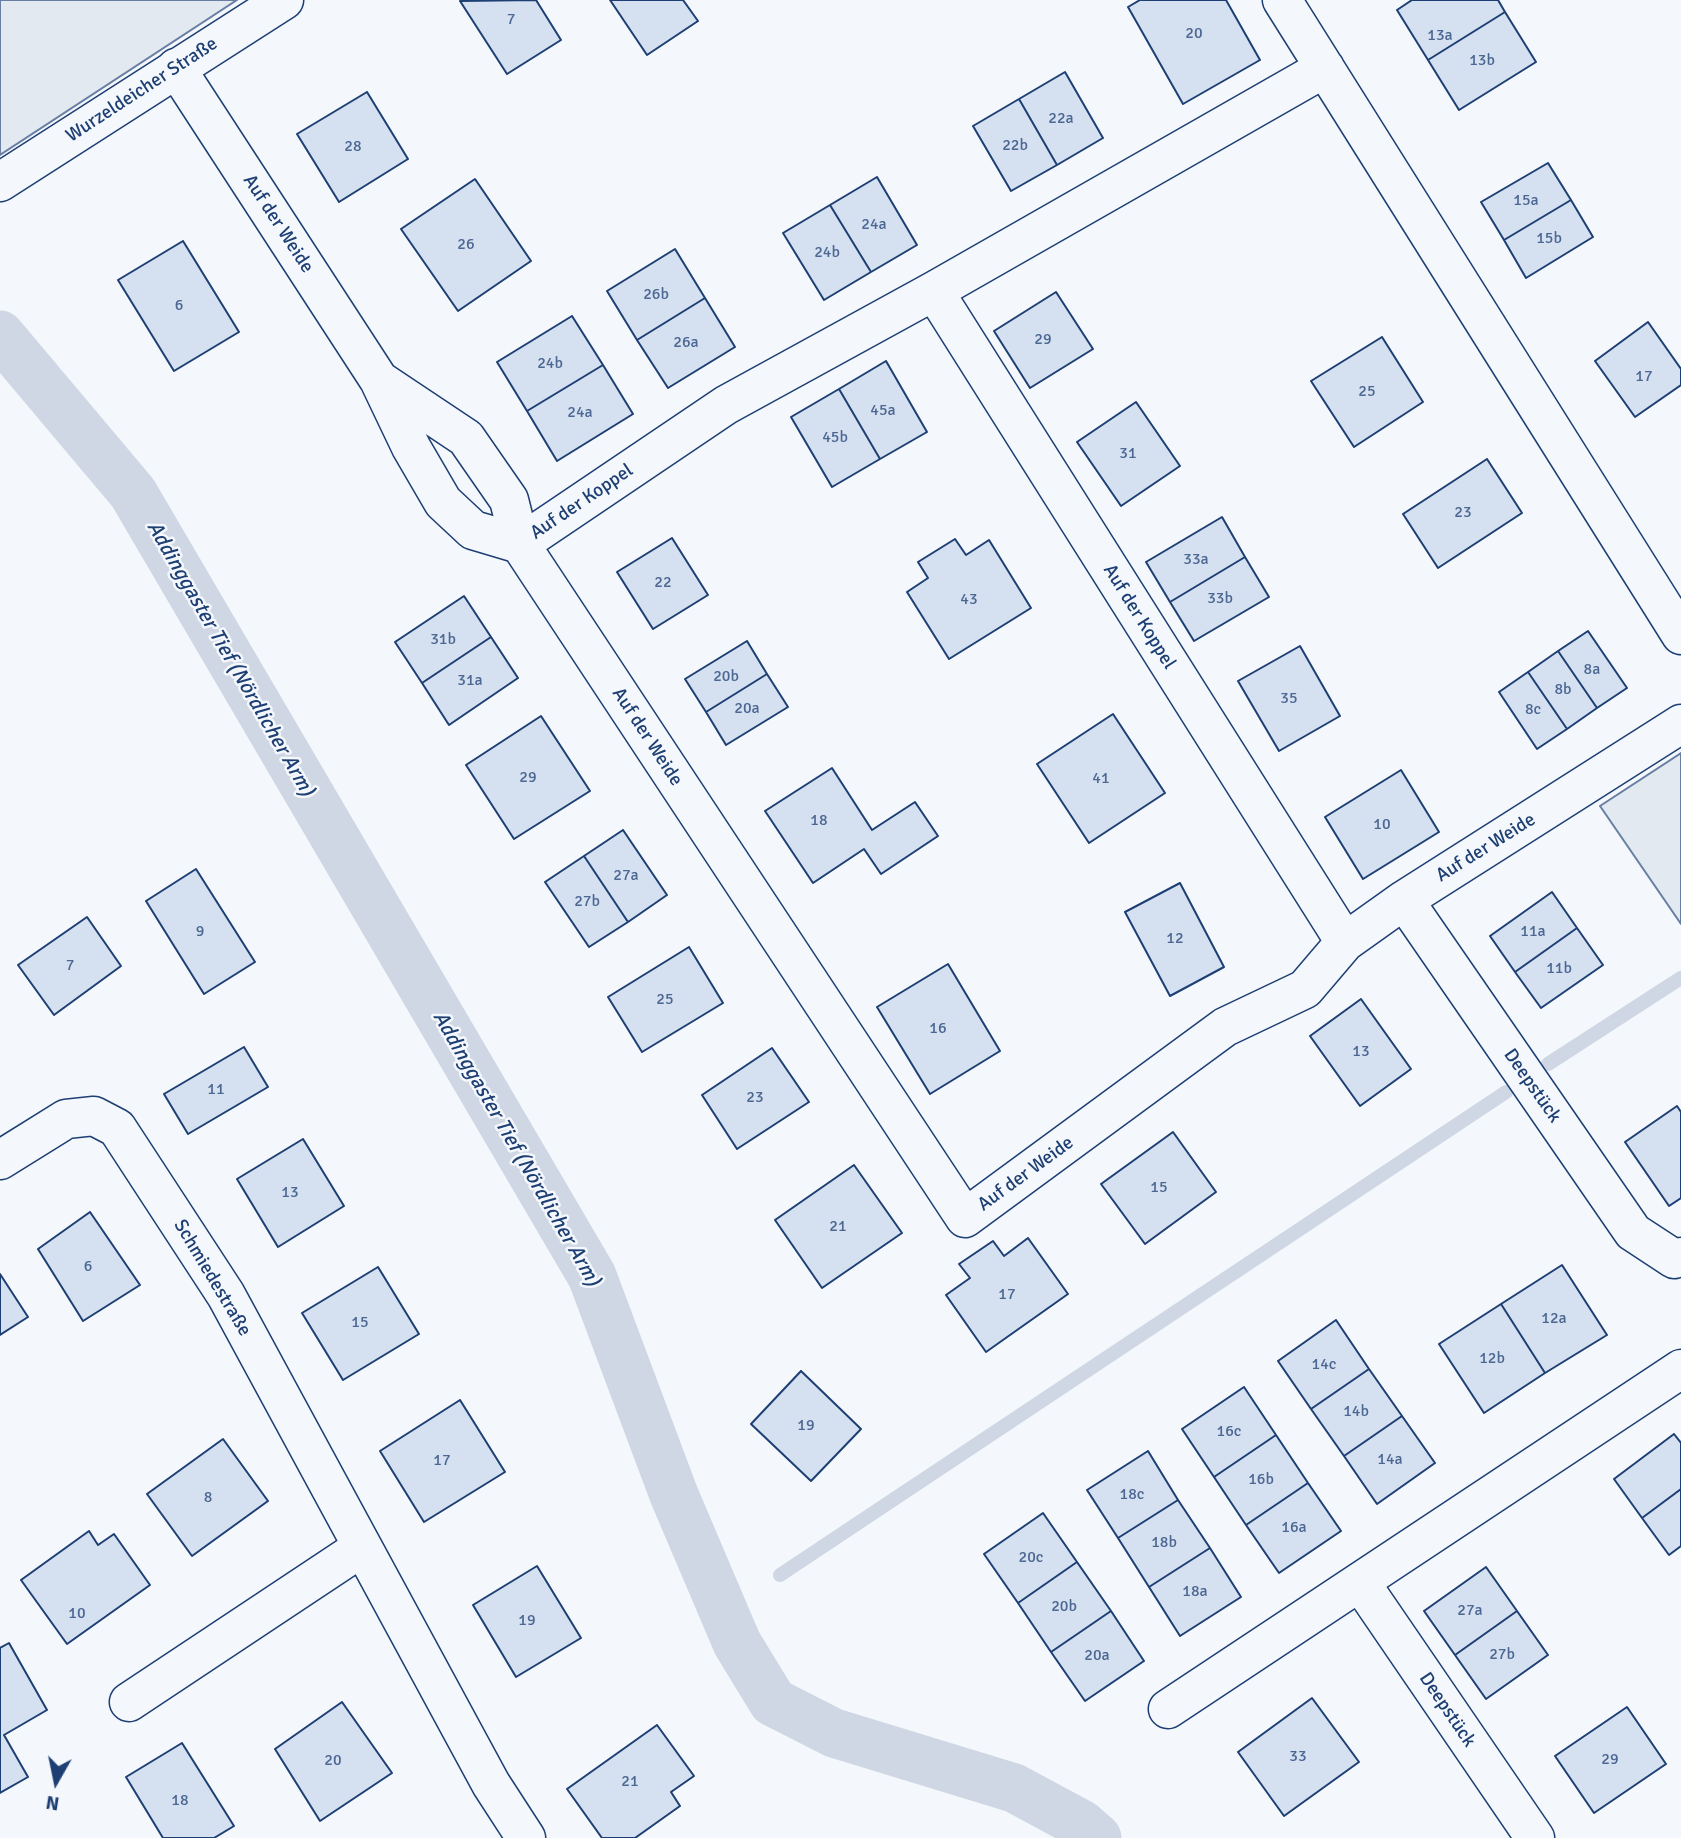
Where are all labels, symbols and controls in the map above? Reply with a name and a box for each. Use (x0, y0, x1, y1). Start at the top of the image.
house number: 7 (507, 10, 515, 30)
house number: 20 (1185, 24, 1203, 44)
house number: 13a (1427, 26, 1453, 46)
street label: Wurzeldeicher Straße (62, 33, 222, 147)
house number: 13b (1469, 51, 1495, 71)
house number: 22a (1048, 109, 1074, 129)
house number: 22b (1002, 136, 1028, 156)
house number: 28 (344, 137, 362, 157)
street label: Auf der Weide (238, 171, 318, 277)
house number: 15a (1513, 191, 1539, 211)
house number: 24a (861, 215, 887, 235)
house number: 15b (1536, 229, 1562, 249)
house number: 26 (457, 235, 475, 255)
house number: 24b (814, 243, 840, 263)
house number: 26b (643, 285, 669, 305)
house number: 6 (175, 296, 183, 316)
house number: 29 (1034, 330, 1052, 350)
house number: 26a (673, 333, 699, 353)
house number: 24b (537, 354, 563, 374)
house number: 17 (1635, 367, 1653, 387)
house number: 25 (1358, 382, 1376, 402)
house number: 45a (870, 401, 896, 421)
house number: 24a (567, 403, 593, 423)
house number: 45b (822, 428, 848, 448)
house number: 31 (1119, 444, 1137, 464)
street label: Auf der Koppel (526, 459, 638, 545)
house number: 23 (1454, 503, 1472, 523)
water label: Addinggaster Tief (Nördlicher Arm) (141, 517, 319, 801)
house number: 33a (1183, 550, 1209, 570)
street label: Auf der Koppel (1098, 560, 1180, 674)
house number: 22 (654, 573, 672, 593)
house number: 33b (1207, 589, 1233, 609)
house number: 43 (960, 590, 978, 610)
house number: 31b (430, 630, 456, 650)
house number: 8a (1584, 660, 1600, 680)
house number: 20b (713, 667, 739, 687)
house number: 31a (457, 671, 483, 691)
house number: 8b (1554, 680, 1572, 700)
street label: Auf der Weide (607, 684, 687, 790)
house number: 35 (1280, 689, 1298, 709)
house number: 20a (734, 699, 760, 719)
house number: 8c (1525, 700, 1541, 720)
house number: 29 (519, 768, 537, 788)
house number: 41 (1092, 769, 1110, 789)
street label: Auf der Weide (1432, 808, 1540, 888)
house number: 18 (810, 811, 828, 831)
house number: 10 (1373, 815, 1391, 835)
house number: 27a (613, 866, 639, 886)
house number: 27b (574, 892, 600, 912)
house number: 9 (196, 922, 204, 942)
house number: 11a (1520, 922, 1546, 942)
house number: 12 (1166, 929, 1184, 949)
house number: 7 (66, 956, 74, 976)
house number: 11b (1546, 959, 1572, 979)
house number: 25 (656, 990, 674, 1010)
water label: Addinggaster Tief (Nördlicher Arm) (427, 1007, 605, 1291)
house number: 16 (929, 1019, 947, 1039)
house number: 13 (1352, 1042, 1370, 1062)
street label: Deepstück (1498, 1045, 1566, 1127)
house number: 11 (207, 1080, 225, 1100)
house number: 23 (746, 1088, 764, 1108)
street label: Auf der Weide (974, 1132, 1078, 1216)
house number: 15 (1150, 1178, 1168, 1198)
house number: 13 (281, 1183, 299, 1203)
street label: Schmiedestraße (168, 1216, 256, 1340)
house number: 21 (829, 1217, 847, 1237)
house number: 6 (84, 1257, 92, 1277)
house number: 17 (998, 1285, 1016, 1305)
house number: 12a (1541, 1309, 1567, 1329)
house number: 15 (351, 1313, 369, 1333)
house number: 12b (1479, 1349, 1505, 1369)
house number: 14c (1312, 1355, 1336, 1375)
house number: 14b (1343, 1402, 1369, 1422)
house number: 19 (797, 1416, 815, 1436)
house number: 16c (1217, 1422, 1241, 1442)
house number: 14a (1377, 1450, 1403, 1470)
house number: 17 (433, 1451, 451, 1471)
house number: 16b (1248, 1470, 1274, 1490)
house number: 18c (1120, 1485, 1144, 1505)
house number: 8 (204, 1488, 212, 1508)
house number: 16a (1281, 1518, 1307, 1538)
house number: 18b (1151, 1533, 1177, 1553)
house number: 20c (1019, 1548, 1043, 1568)
house number: 18a (1182, 1582, 1208, 1602)
house number: 20b (1051, 1597, 1077, 1617)
house number: 27a (1457, 1601, 1483, 1621)
house number: 10 (68, 1604, 86, 1624)
house number: 19 (518, 1611, 536, 1631)
house number: 27b (1489, 1645, 1515, 1665)
house number: 20a (1084, 1646, 1110, 1666)
street label: Deepstück (1414, 1668, 1480, 1752)
north arrow (21, 1747, 91, 1817)
house number: 33 (1289, 1747, 1307, 1767)
house number: 29 (1601, 1750, 1619, 1770)
house number: 20 (324, 1751, 342, 1771)
house number: 21 (621, 1772, 639, 1792)
text: N (44, 1790, 61, 1816)
house number: 18 (171, 1791, 189, 1811)

